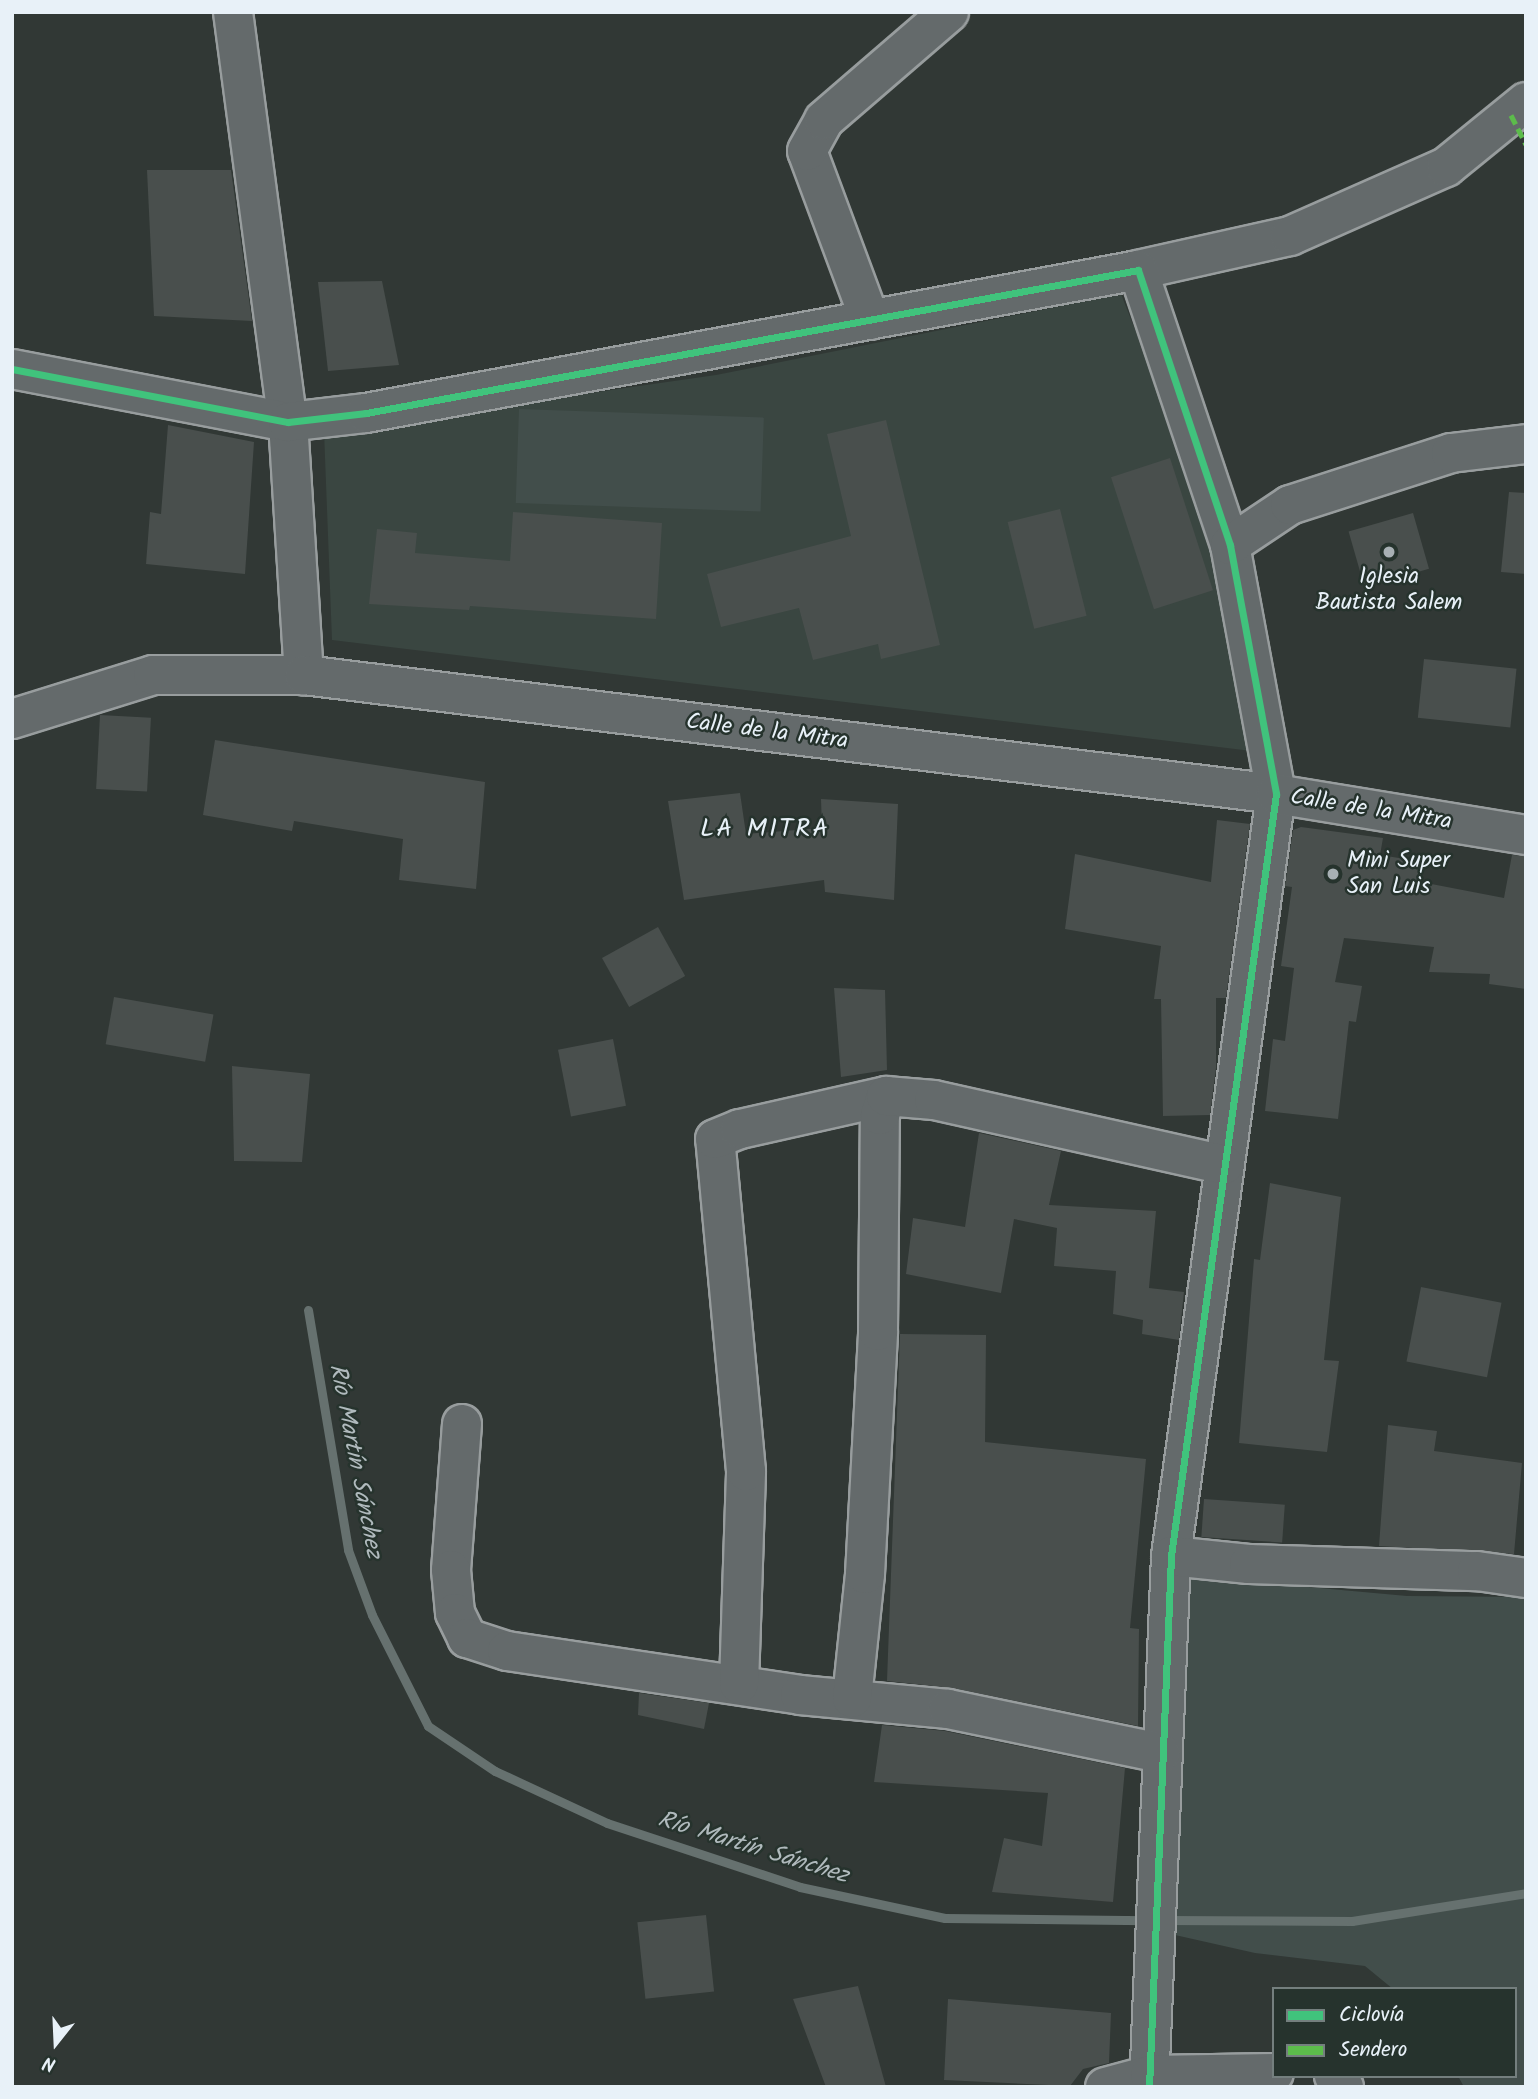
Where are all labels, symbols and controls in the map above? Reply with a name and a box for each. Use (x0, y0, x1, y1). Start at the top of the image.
marker: Iglesia Bautista Salem (1381, 544, 1397, 560)
place label: Iglesia Bautista Salem (1316, 563, 1462, 617)
street label: Calle de la Mitra (684, 708, 850, 756)
street label: Calle de la Mitra (1288, 784, 1454, 836)
district label: LA MITRA (701, 814, 829, 846)
place label: Mini Super San Luis (1347, 847, 1450, 901)
marker: Mini Super San Luis (1325, 866, 1341, 882)
water label: Río Martín Sánchez (322, 1361, 388, 1561)
water label: Río Martín Sánchez (654, 1805, 852, 1891)
legend (1272, 1987, 1517, 2078)
text: Ciclovía (1339, 1999, 1404, 2032)
north arrow (21, 2008, 91, 2078)
text: Sendero (1339, 2034, 1407, 2067)
text: N (39, 2047, 60, 2079)

